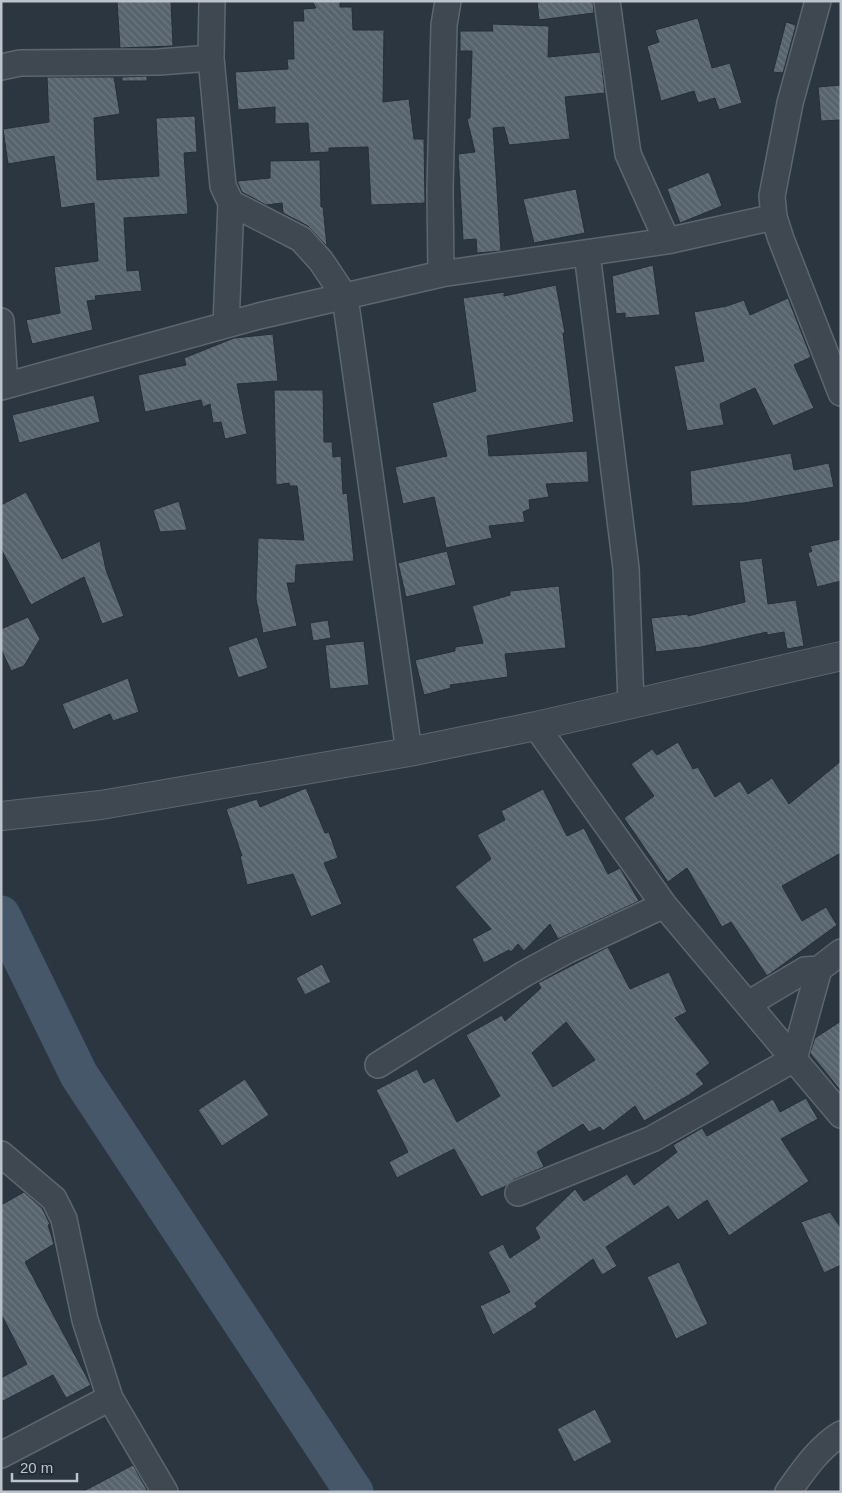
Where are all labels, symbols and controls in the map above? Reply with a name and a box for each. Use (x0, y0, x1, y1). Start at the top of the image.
scale bar (12, 1450, 78, 1482)
text: 20 m (20, 1459, 53, 1476)

